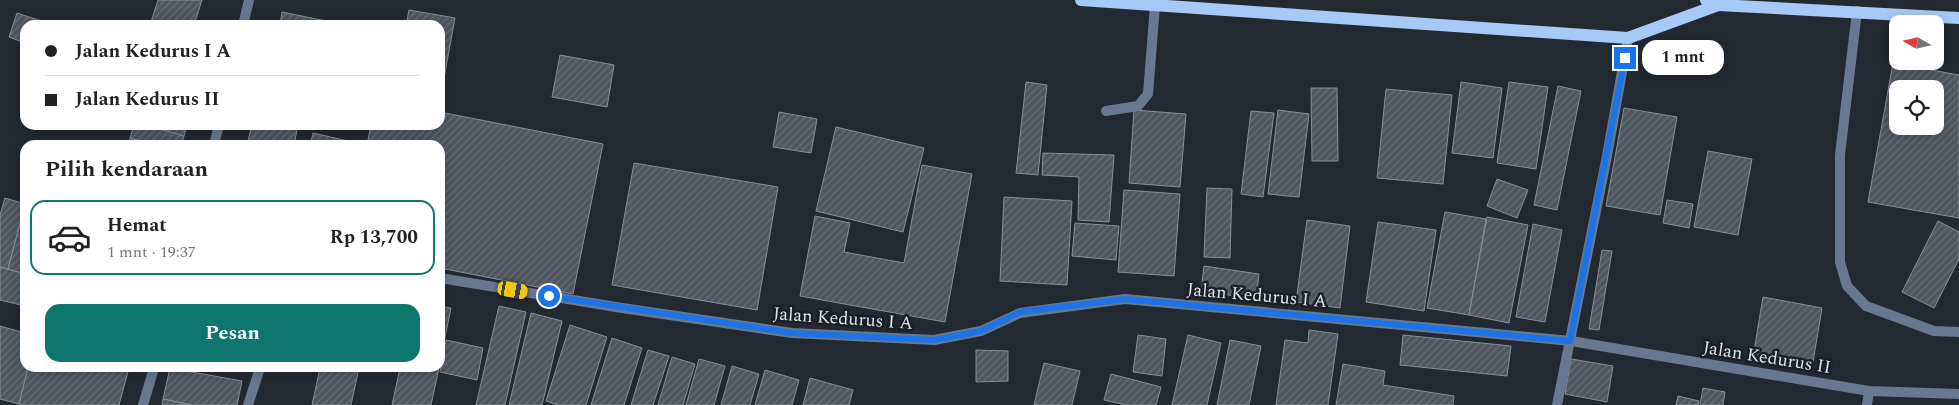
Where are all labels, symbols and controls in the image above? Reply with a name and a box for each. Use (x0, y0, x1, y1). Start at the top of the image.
north arrow (1889, 15, 1944, 70)
map controls (1889, 15, 1944, 135)
text: Jalan Kedurus I A (75, 37, 231, 66)
callout: 1 mnt (1642, 40, 1725, 76)
text: 1 mnt (1661, 45, 1705, 69)
route end (1614, 47, 1636, 69)
button: locate (1889, 80, 1944, 135)
text: Jalan Kedurus II (75, 85, 219, 114)
text: Pilih kendaraan (45, 153, 208, 186)
text: Hemat (107, 211, 167, 240)
icon: car (47, 215, 92, 260)
text: Rp 13,700 (330, 223, 418, 252)
text: 1 mnt · 19:37 (107, 240, 196, 264)
street label: Jalan Kedurus I A (1186, 276, 1328, 315)
car (496, 280, 529, 300)
route start (538, 285, 560, 307)
street label: Jalan Kedurus I A (772, 300, 914, 337)
button: Pesan (45, 304, 420, 362)
street label: Jalan Kedurus II (1701, 334, 1833, 381)

